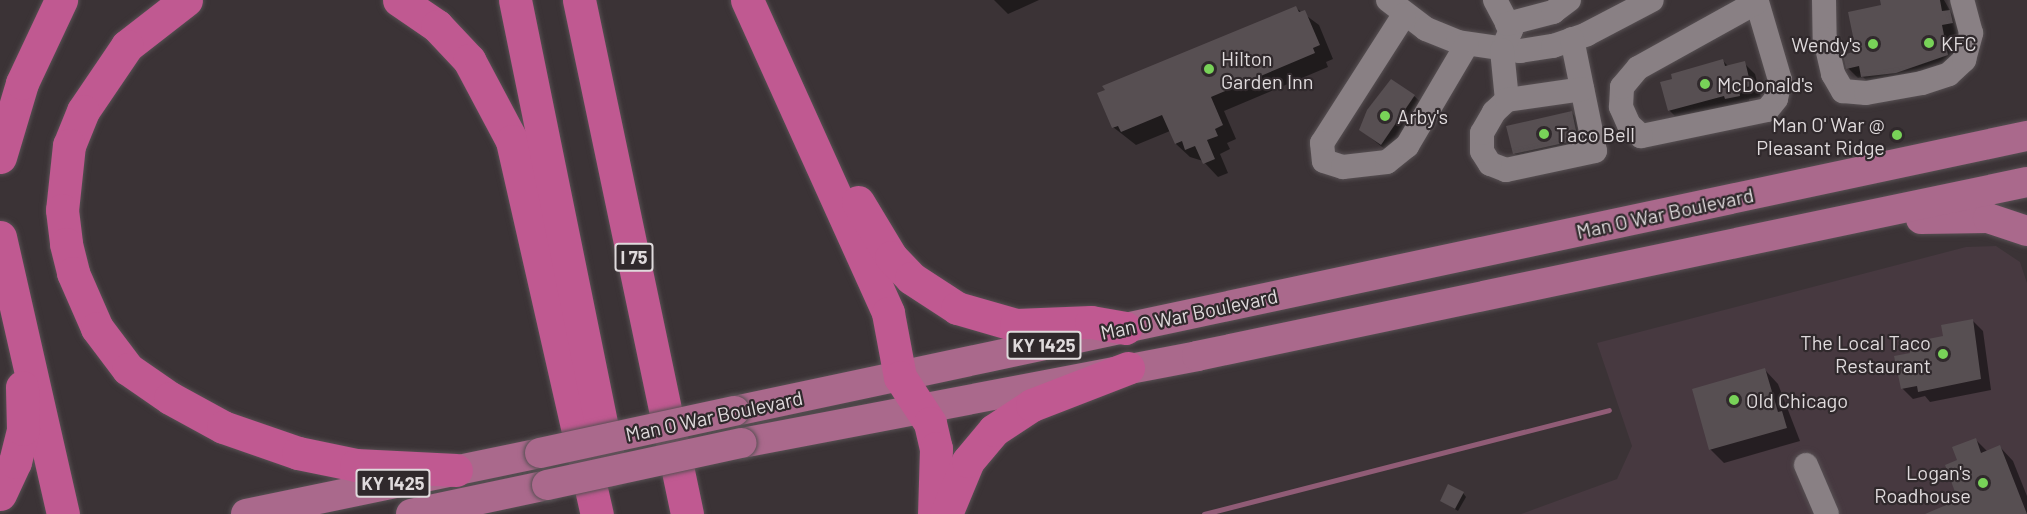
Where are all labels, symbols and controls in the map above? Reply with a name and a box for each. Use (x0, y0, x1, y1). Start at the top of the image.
place label: KFC (1941, 31, 1977, 55)
place label: Wendy's (1791, 32, 1861, 56)
marker: KFC (1922, 36, 1936, 50)
marker: Wendy's (1866, 37, 1880, 51)
place label: Hilton Garden Inn (1221, 46, 1314, 93)
marker: Hilton Garden Inn (1202, 62, 1216, 76)
place label: McDonald's (1717, 72, 1813, 96)
marker: McDonald's (1698, 77, 1712, 91)
place label: Arby's (1397, 104, 1448, 128)
marker: Arby's (1378, 109, 1392, 123)
place label: Man O' War @ Pleasant Ridge (1756, 112, 1885, 159)
place label: Taco Bell (1556, 122, 1635, 146)
marker: Taco Bell (1537, 127, 1551, 141)
marker: Man O' War @ Pleasant Ridge (1890, 128, 1904, 142)
street label: Man O War Boulevard (1574, 182, 1756, 244)
road number: I 75 (614, 242, 654, 272)
street label: Man O War Boulevard (1098, 283, 1280, 345)
road number: KY 1425 (1005, 330, 1083, 360)
place label: The Local Taco Restaurant (1800, 330, 1931, 377)
marker: The Local Taco Restaurant (1936, 347, 1950, 361)
street label: Man O War Boulevard (623, 385, 805, 447)
place label: Old Chicago (1746, 388, 1848, 412)
marker: Old Chicago (1727, 393, 1741, 407)
place label: Logan's Roadhouse (1874, 460, 1971, 507)
road number: KY 1425 (354, 468, 432, 498)
marker: Logan's Roadhouse (1976, 476, 1990, 490)

